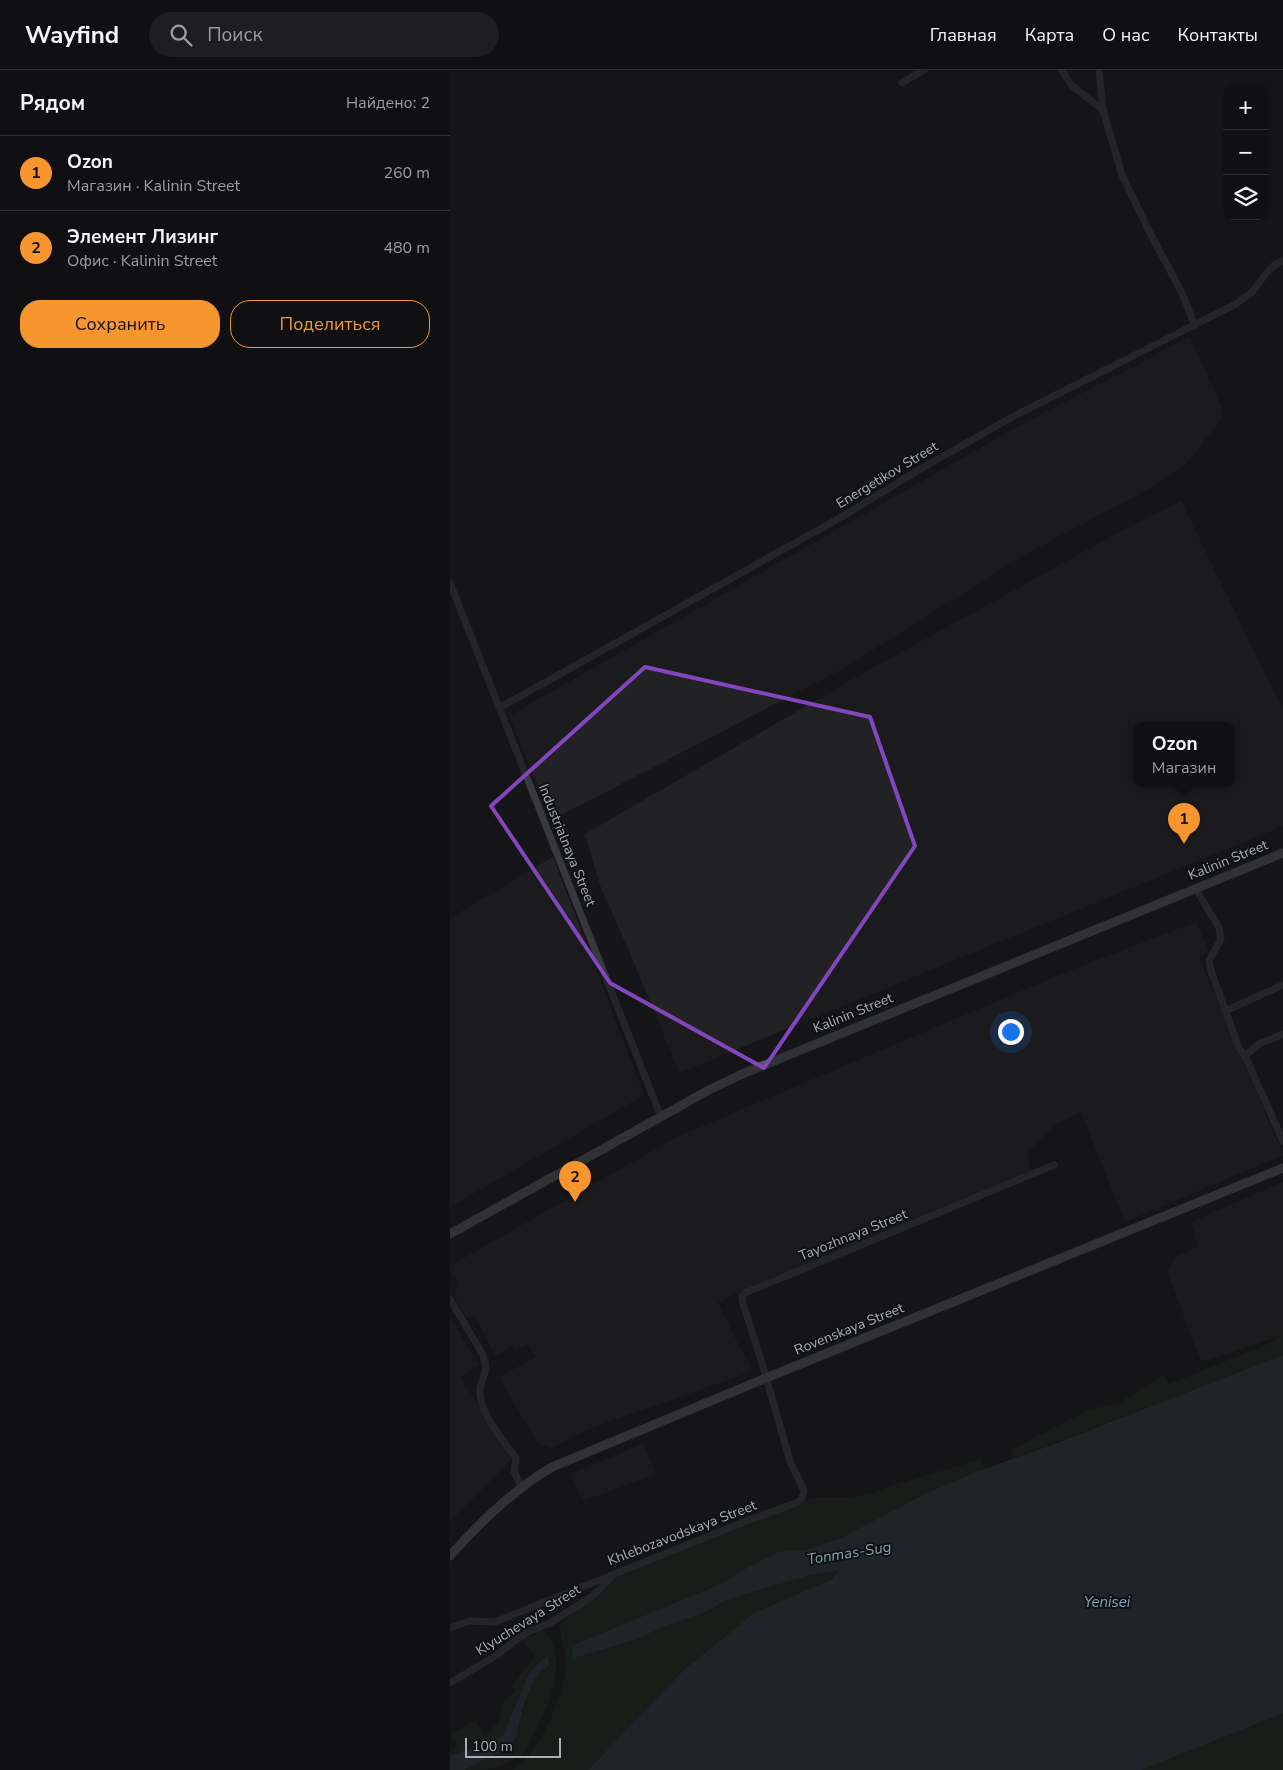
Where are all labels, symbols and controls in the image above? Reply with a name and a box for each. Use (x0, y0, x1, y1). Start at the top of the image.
search box (149, 12, 499, 57)
text: Wayfind (25, 19, 119, 51)
icon: search (167, 21, 195, 49)
text: Поиск (207, 22, 262, 48)
text: Главная (930, 23, 997, 47)
text: Карта (1025, 23, 1074, 47)
text: О нас (1102, 23, 1150, 47)
text: Контакты (1178, 23, 1258, 47)
map controls (1223, 85, 1268, 220)
button: + (1223, 85, 1268, 130)
text: Рядом (20, 89, 85, 117)
text: Найдено: 2 (346, 92, 430, 114)
button: − (1223, 130, 1268, 175)
text: Ozon (67, 149, 113, 175)
text: 1 (31, 162, 41, 184)
text: 260 m (383, 162, 430, 184)
text: Магазин · Kalinin Street (67, 175, 240, 197)
button: layers (1223, 175, 1268, 220)
text: Элемент Лизинг (67, 224, 218, 250)
text: 2 (31, 237, 41, 259)
text: 480 m (383, 237, 430, 259)
text: Офис · Kalinin Street (67, 250, 217, 272)
button: Сохранить (20, 300, 220, 348)
button: Поделиться (230, 300, 430, 348)
street label: Energetikov Street (832, 437, 942, 513)
popup (1133, 722, 1235, 787)
text: Ozon (1152, 731, 1198, 757)
text: Магазин (1152, 757, 1216, 779)
street label: Industrialnaya Street (534, 781, 600, 909)
pin: 1 (1168, 803, 1200, 844)
street label: Kalinin Street (1185, 835, 1271, 885)
street label: Kalinin Street (810, 988, 896, 1038)
your location (998, 1019, 1024, 1045)
pin: 2 (559, 1161, 591, 1202)
street label: Tayozhnaya Street (796, 1205, 910, 1265)
street label: Rovenskaya Street (791, 1298, 907, 1360)
street label: Khlebozavodskaya Street (605, 1496, 759, 1570)
water label: Tonmas-Sug (805, 1536, 893, 1570)
street label: Klyuchevaya Street (472, 1580, 584, 1660)
water label: Yenisei (1084, 1592, 1131, 1612)
scale bar (465, 1735, 561, 1758)
text: 100 m (472, 1737, 513, 1756)

